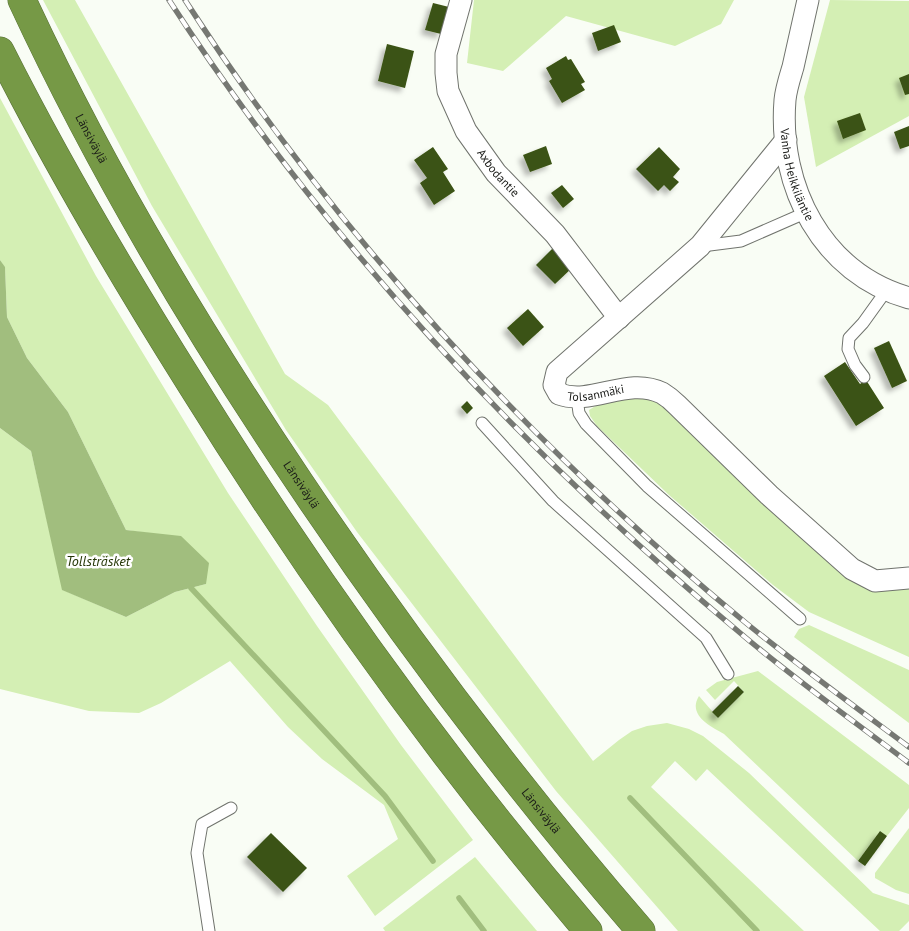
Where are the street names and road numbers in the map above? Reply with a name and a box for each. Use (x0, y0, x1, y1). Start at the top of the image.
street label: Länsiväylä (72, 111, 111, 166)
street label: Vanha Heikkiläntie (777, 127, 817, 223)
street label: Axbodantie (474, 146, 523, 200)
street label: Tolsanmäki (566, 381, 625, 404)
street label: Länsiväylä (280, 458, 323, 511)
street label: Länsiväylä (519, 785, 564, 836)

